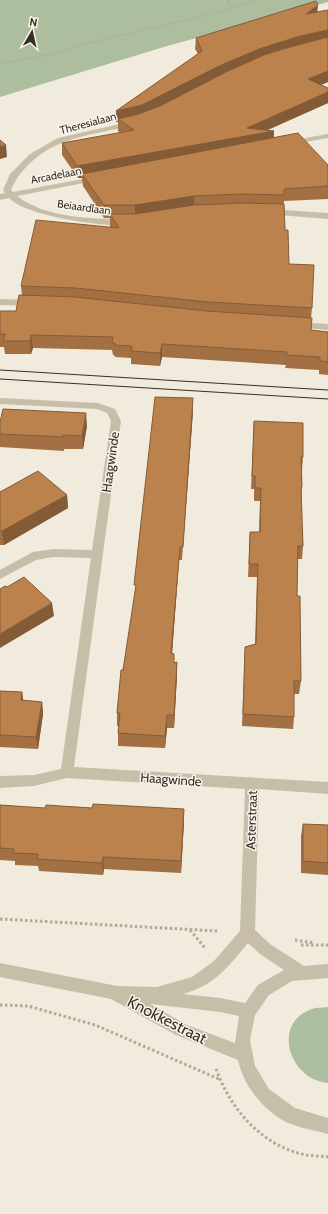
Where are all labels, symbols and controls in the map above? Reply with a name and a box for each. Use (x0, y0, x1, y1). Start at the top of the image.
north arrow (12, 12, 52, 52)
text: N (29, 15, 39, 30)
street label: Theresialaan (58, 109, 118, 137)
street label: Arcadelaan (29, 163, 83, 187)
street label: Beiaardlaan (56, 196, 112, 218)
street label: Haagwinde (98, 430, 122, 493)
street label: Haagwinde (140, 769, 202, 789)
street label: Asterstraat (242, 790, 260, 850)
street label: Knokkestraat (124, 992, 210, 1048)

